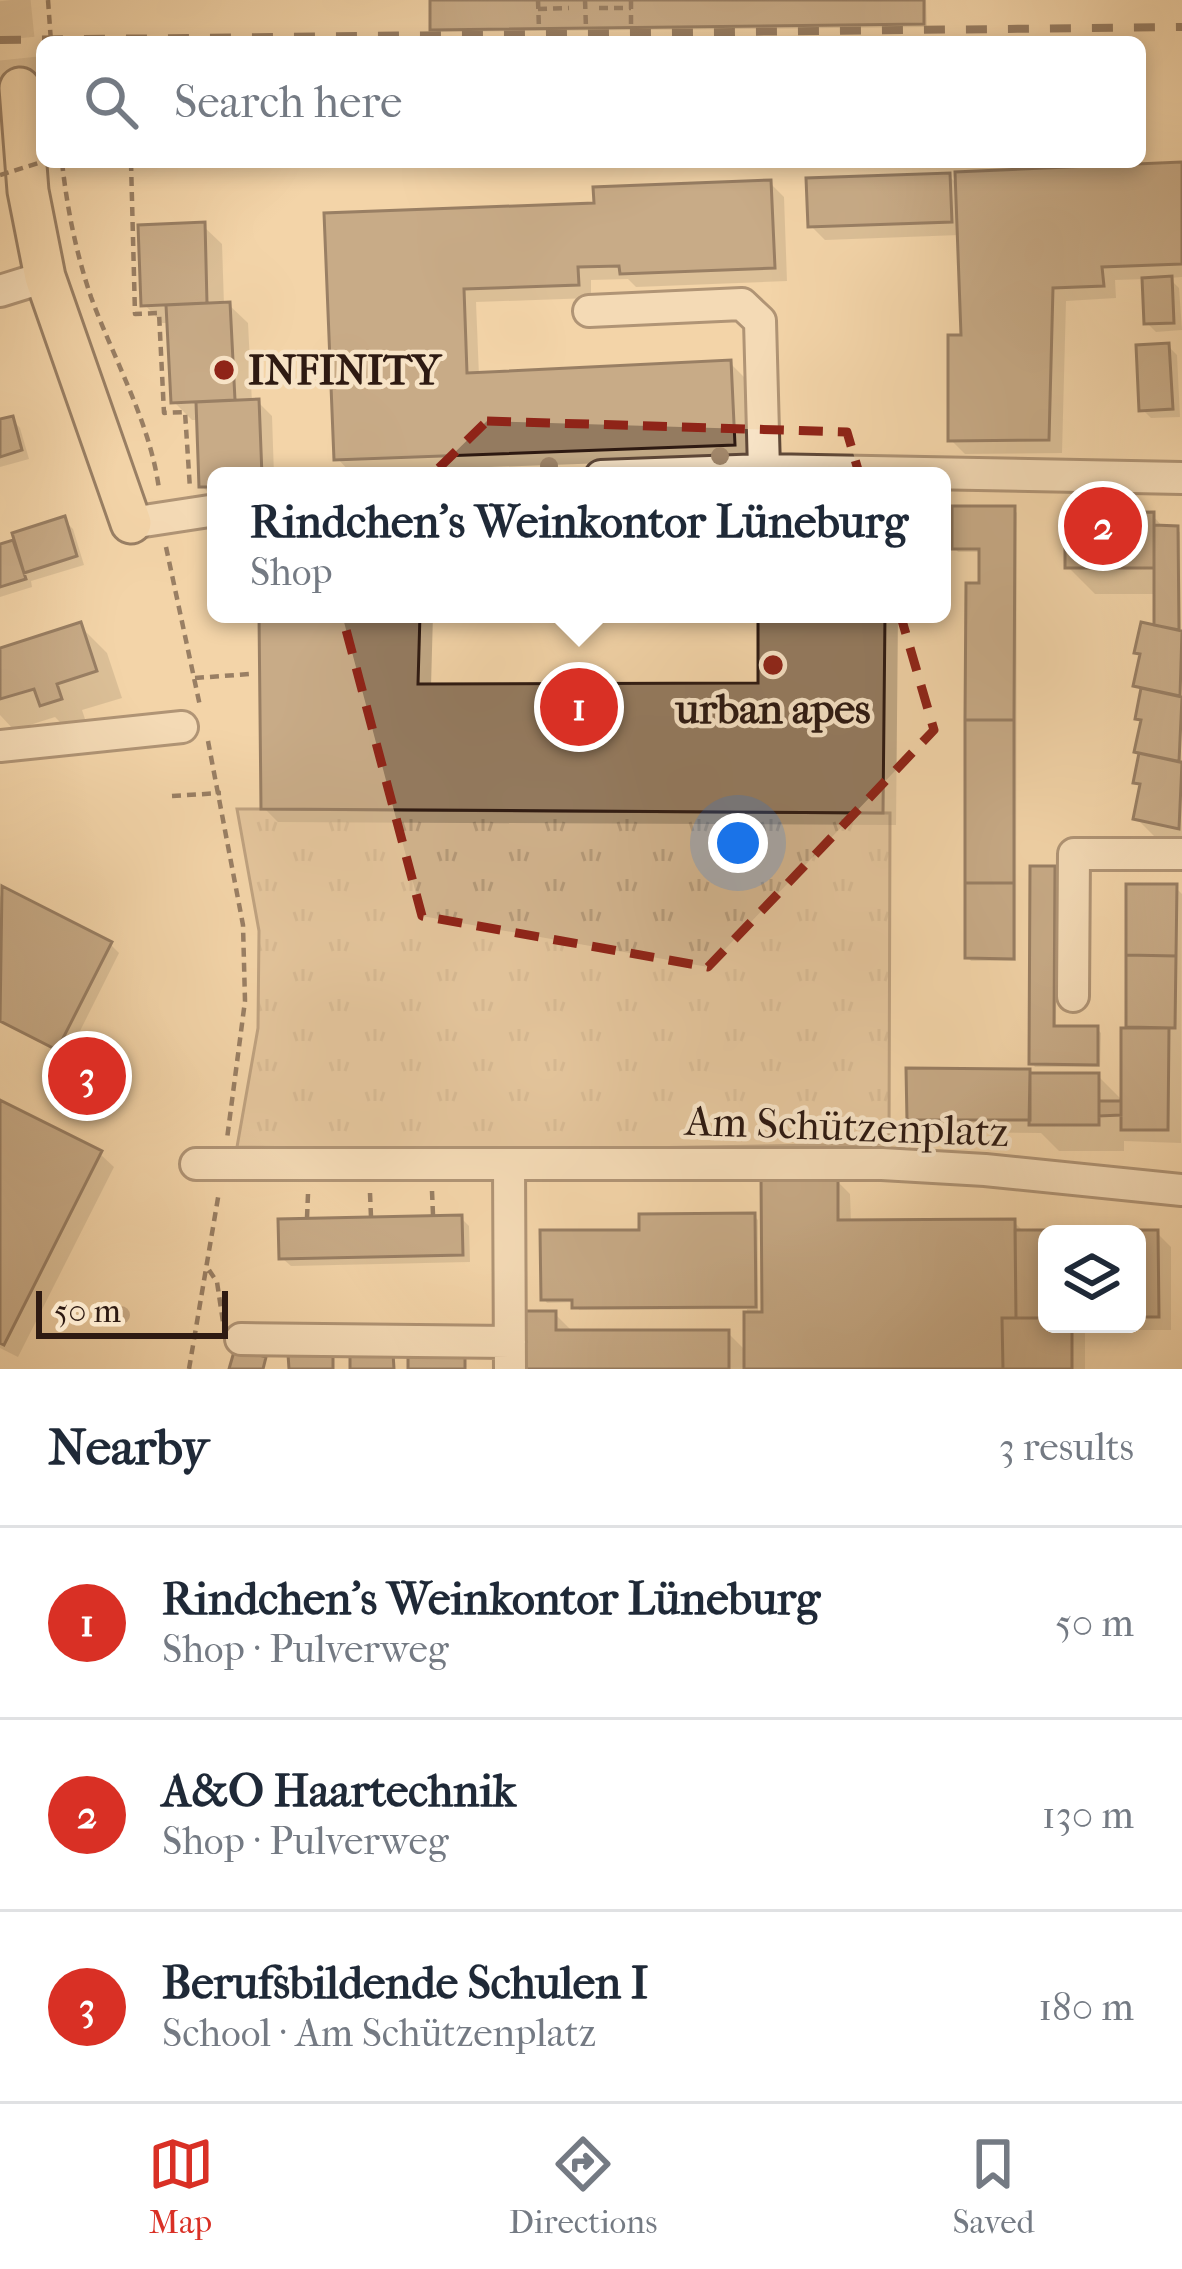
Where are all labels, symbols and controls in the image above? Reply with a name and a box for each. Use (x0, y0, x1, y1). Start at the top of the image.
search box (36, 36, 1146, 168)
icon: search (78, 69, 144, 135)
text: Search here (174, 76, 402, 129)
place label: INFINITY (248, 346, 443, 395)
marker: INFINITY (211, 357, 237, 383)
popup (207, 467, 951, 623)
pin: 2 (1064, 481, 1142, 571)
text: Rindchen's Weinkontor Lüneburg (250, 496, 908, 549)
text: Shop (250, 549, 333, 595)
marker: urban apes (760, 652, 786, 678)
pin: 1 (540, 662, 618, 752)
place label: urban apes (675, 685, 870, 734)
your location (708, 813, 768, 873)
pin: 3 (48, 1031, 126, 1121)
street label: Am Schützenplatz (682, 1097, 1010, 1157)
map controls (1038, 1225, 1146, 1333)
button: layers (1038, 1225, 1146, 1333)
scale bar (36, 1285, 228, 1338)
text: 50 m (54, 1292, 121, 1331)
text: Nearby (48, 1417, 209, 1477)
text: 3 results (999, 1424, 1134, 1470)
text: Rindchen's Weinkontor Lüneburg (162, 1573, 820, 1626)
text: 1 (80, 1600, 94, 1646)
text: 50 m (1055, 1600, 1134, 1646)
text: Shop · Pulverweg (162, 1626, 449, 1672)
text: A&O Haartechnik (162, 1765, 516, 1818)
text: 2 (77, 1792, 97, 1838)
text: 130 m (1042, 1792, 1134, 1838)
text: Shop · Pulverweg (162, 1818, 449, 1864)
text: Berufsbildende Schulen I (162, 1957, 648, 2010)
text: 3 (79, 1984, 95, 2030)
text: 180 m (1038, 1984, 1134, 2030)
text: School · Am Schützenplatz (162, 2010, 596, 2056)
tab: Map (148, 2131, 214, 2242)
tab: Directions (509, 2131, 657, 2242)
tab: Saved (953, 2131, 1034, 2242)

